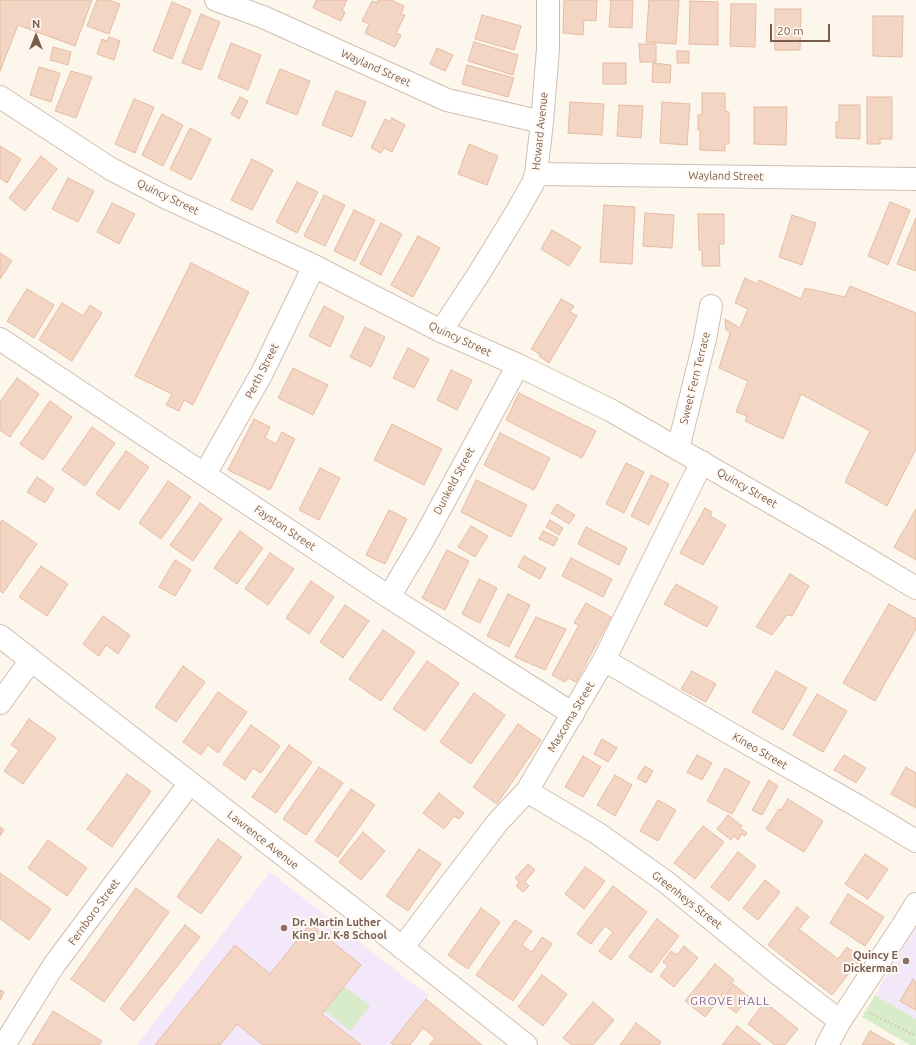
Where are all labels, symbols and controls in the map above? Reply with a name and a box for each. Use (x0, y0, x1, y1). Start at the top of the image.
north arrow (16, 16, 56, 56)
scale bar (772, 16, 832, 42)
text: N (32, 18, 40, 30)
text: 20 m (777, 24, 804, 37)
street label: Wayland Street (339, 47, 413, 89)
street label: Howard Avenue (529, 91, 551, 171)
street label: Wayland Street (688, 169, 764, 183)
street label: Quincy Street (135, 176, 201, 218)
street label: Quincy Street (427, 319, 493, 359)
street label: Sweet Fern Terrace (677, 330, 713, 426)
street label: Perth Street (242, 341, 282, 401)
street label: Dunkeld Street (431, 445, 477, 517)
street label: Quincy Street (714, 465, 780, 511)
street label: Fayston Street (252, 503, 318, 553)
street label: Mascoma Street (545, 679, 597, 755)
street label: Kineo Street (730, 730, 790, 772)
street label: Lawrence Avenue (225, 808, 301, 872)
street label: Greenheys Street (649, 868, 725, 932)
street label: Fernboro Street (65, 876, 123, 948)
place label: Dr. Martin Luther King Jr. K-8 School (292, 915, 387, 941)
marker: Dr. Martin Luther King Jr. K-8 School (279, 923, 289, 933)
place label: Quincy E Dickerman (843, 948, 898, 974)
marker: Quincy E Dickerman (901, 956, 911, 966)
district label: GROVE HALL (690, 994, 770, 1008)

